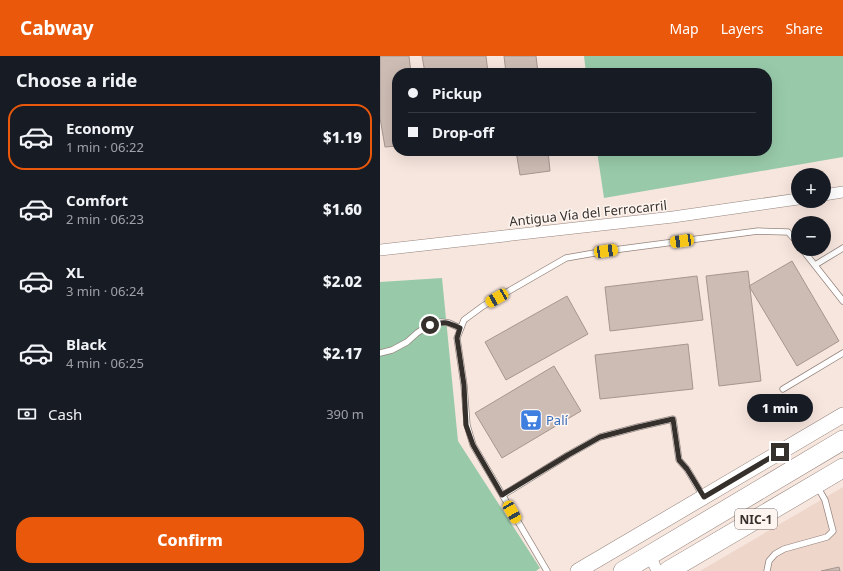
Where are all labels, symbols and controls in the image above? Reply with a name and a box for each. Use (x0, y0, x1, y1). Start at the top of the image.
text: Cabway (20, 15, 94, 41)
text: Map (670, 19, 699, 38)
text: Layers (721, 19, 763, 38)
text: Share (785, 19, 823, 38)
text: Choose a ride (16, 68, 137, 92)
text: Pickup (432, 83, 482, 103)
text: Economy (66, 118, 134, 138)
icon: car (18, 119, 54, 155)
text: Drop-off (432, 122, 494, 142)
text: $1.19 (323, 127, 362, 147)
text: 1 min · 06:22 (66, 138, 144, 156)
map controls (791, 168, 831, 256)
button: + (791, 168, 831, 208)
text: Comfort (66, 190, 128, 210)
icon: car (18, 191, 54, 227)
street label: Antigua Vía del Ferrocarril (508, 196, 668, 230)
text: $1.60 (323, 199, 362, 219)
text: 2 min · 06:23 (66, 210, 144, 228)
button: − (791, 216, 831, 256)
car (669, 233, 695, 249)
car (593, 243, 619, 259)
text: XL (66, 262, 84, 282)
icon: car (18, 263, 54, 299)
text: $2.02 (323, 271, 362, 291)
text: 3 min · 06:24 (66, 282, 144, 300)
car (484, 287, 510, 309)
route start (421, 316, 439, 334)
text: Black (66, 334, 106, 354)
icon: car (18, 335, 54, 371)
text: $2.17 (323, 343, 362, 363)
text: 4 min · 06:25 (66, 354, 144, 372)
callout: 1 min (747, 394, 813, 422)
text: 1 min (762, 399, 798, 417)
icon: cash (16, 403, 38, 425)
text: Cash (48, 404, 82, 424)
text: 390 m (326, 405, 364, 423)
supermarket icon: Palí (518, 407, 544, 433)
place label: Palí (546, 411, 569, 429)
route end (771, 443, 789, 461)
car (501, 499, 523, 525)
road number: NIC-1 (735, 509, 777, 529)
button: Confirm (16, 517, 364, 563)

